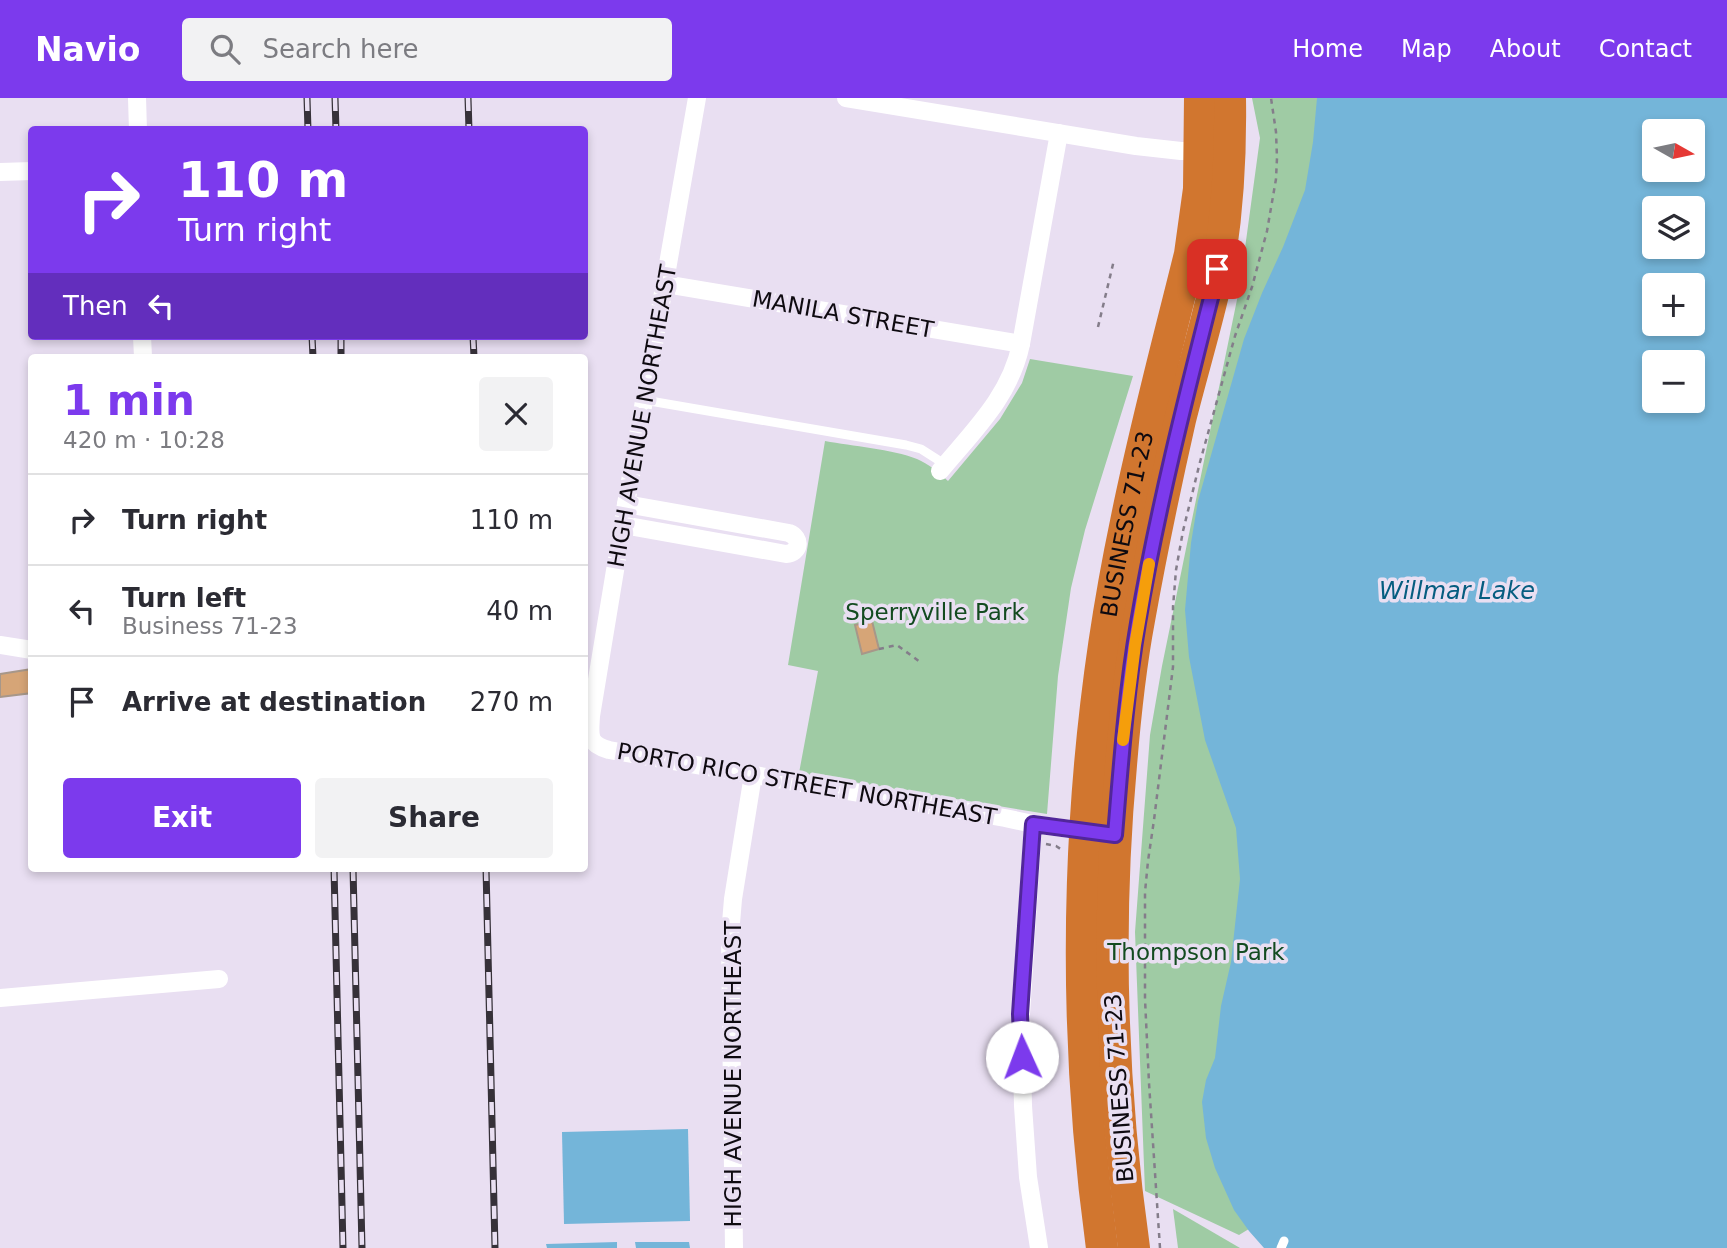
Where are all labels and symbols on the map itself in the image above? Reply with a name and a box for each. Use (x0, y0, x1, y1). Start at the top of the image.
north arrow (1642, 119, 1704, 182)
pin (1187, 239, 1247, 299)
street label: HIGH AVENUE NORTHEAST (603, 262, 682, 569)
street label: MANILA STREET (750, 285, 937, 343)
street label: BUSINESS 71-23 (1096, 429, 1159, 619)
water label: Willmar Lake (1379, 577, 1535, 605)
park label: Sperryville Park (845, 599, 1025, 625)
street label: PORTO RICO STREET NORTHEAST (615, 738, 1000, 830)
street label: HIGH AVENUE NORTHEAST (720, 920, 746, 1227)
park label: Thompson Park (1106, 939, 1285, 965)
street label: BUSINESS 71-23 (1099, 993, 1139, 1183)
position arrow (985, 1020, 1059, 1094)

